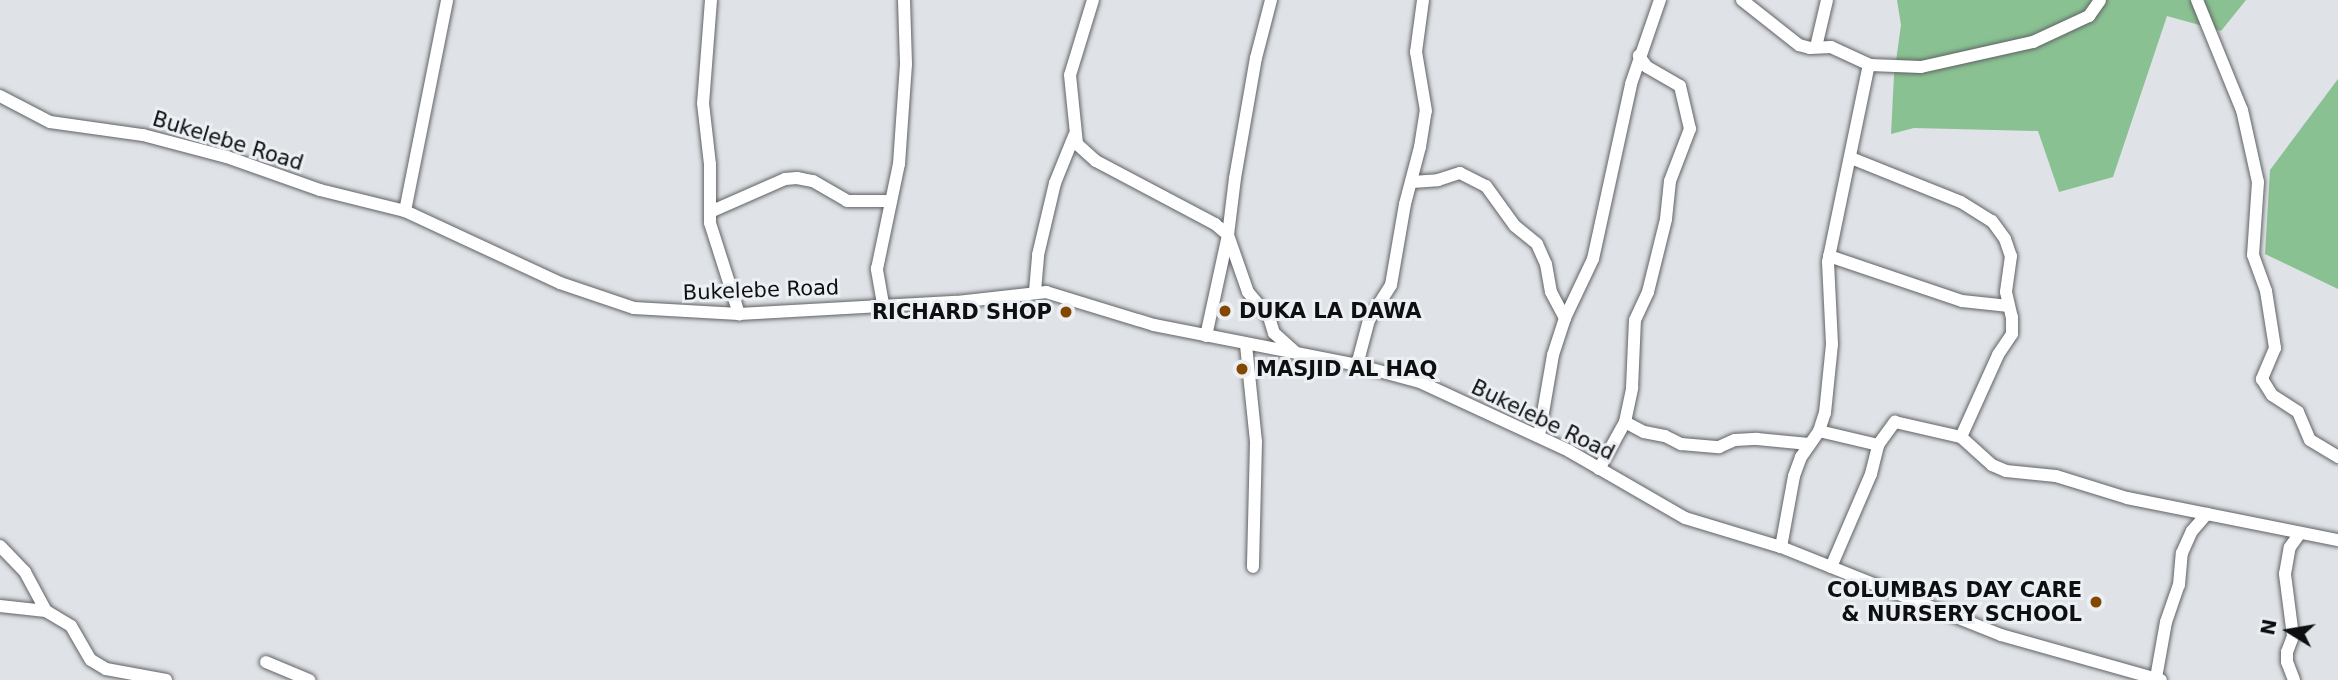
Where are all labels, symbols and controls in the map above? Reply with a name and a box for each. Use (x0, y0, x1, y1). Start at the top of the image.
street label: Bukelebe Road (150, 106, 306, 176)
street label: Bukelebe Road (682, 275, 840, 305)
place label: DUKA LA DAWA (1239, 298, 1421, 324)
place label: RICHARD SHOP (872, 299, 1052, 325)
marker: DUKA LA DAWA (1217, 303, 1233, 319)
marker: RICHARD SHOP (1058, 304, 1074, 320)
place label: MASJID AL HAQ (1256, 356, 1437, 382)
marker: MASJID AL HAQ (1234, 361, 1250, 377)
street label: Bukelebe Road (1467, 374, 1619, 466)
place label: COLUMBAS DAY CARE & NURSERY SCHOOL (1827, 577, 2082, 627)
marker: COLUMBAS DAY CARE & NURSERY SCHOOL (2088, 594, 2104, 610)
north arrow (2254, 596, 2324, 666)
text: N (2256, 617, 2281, 637)

